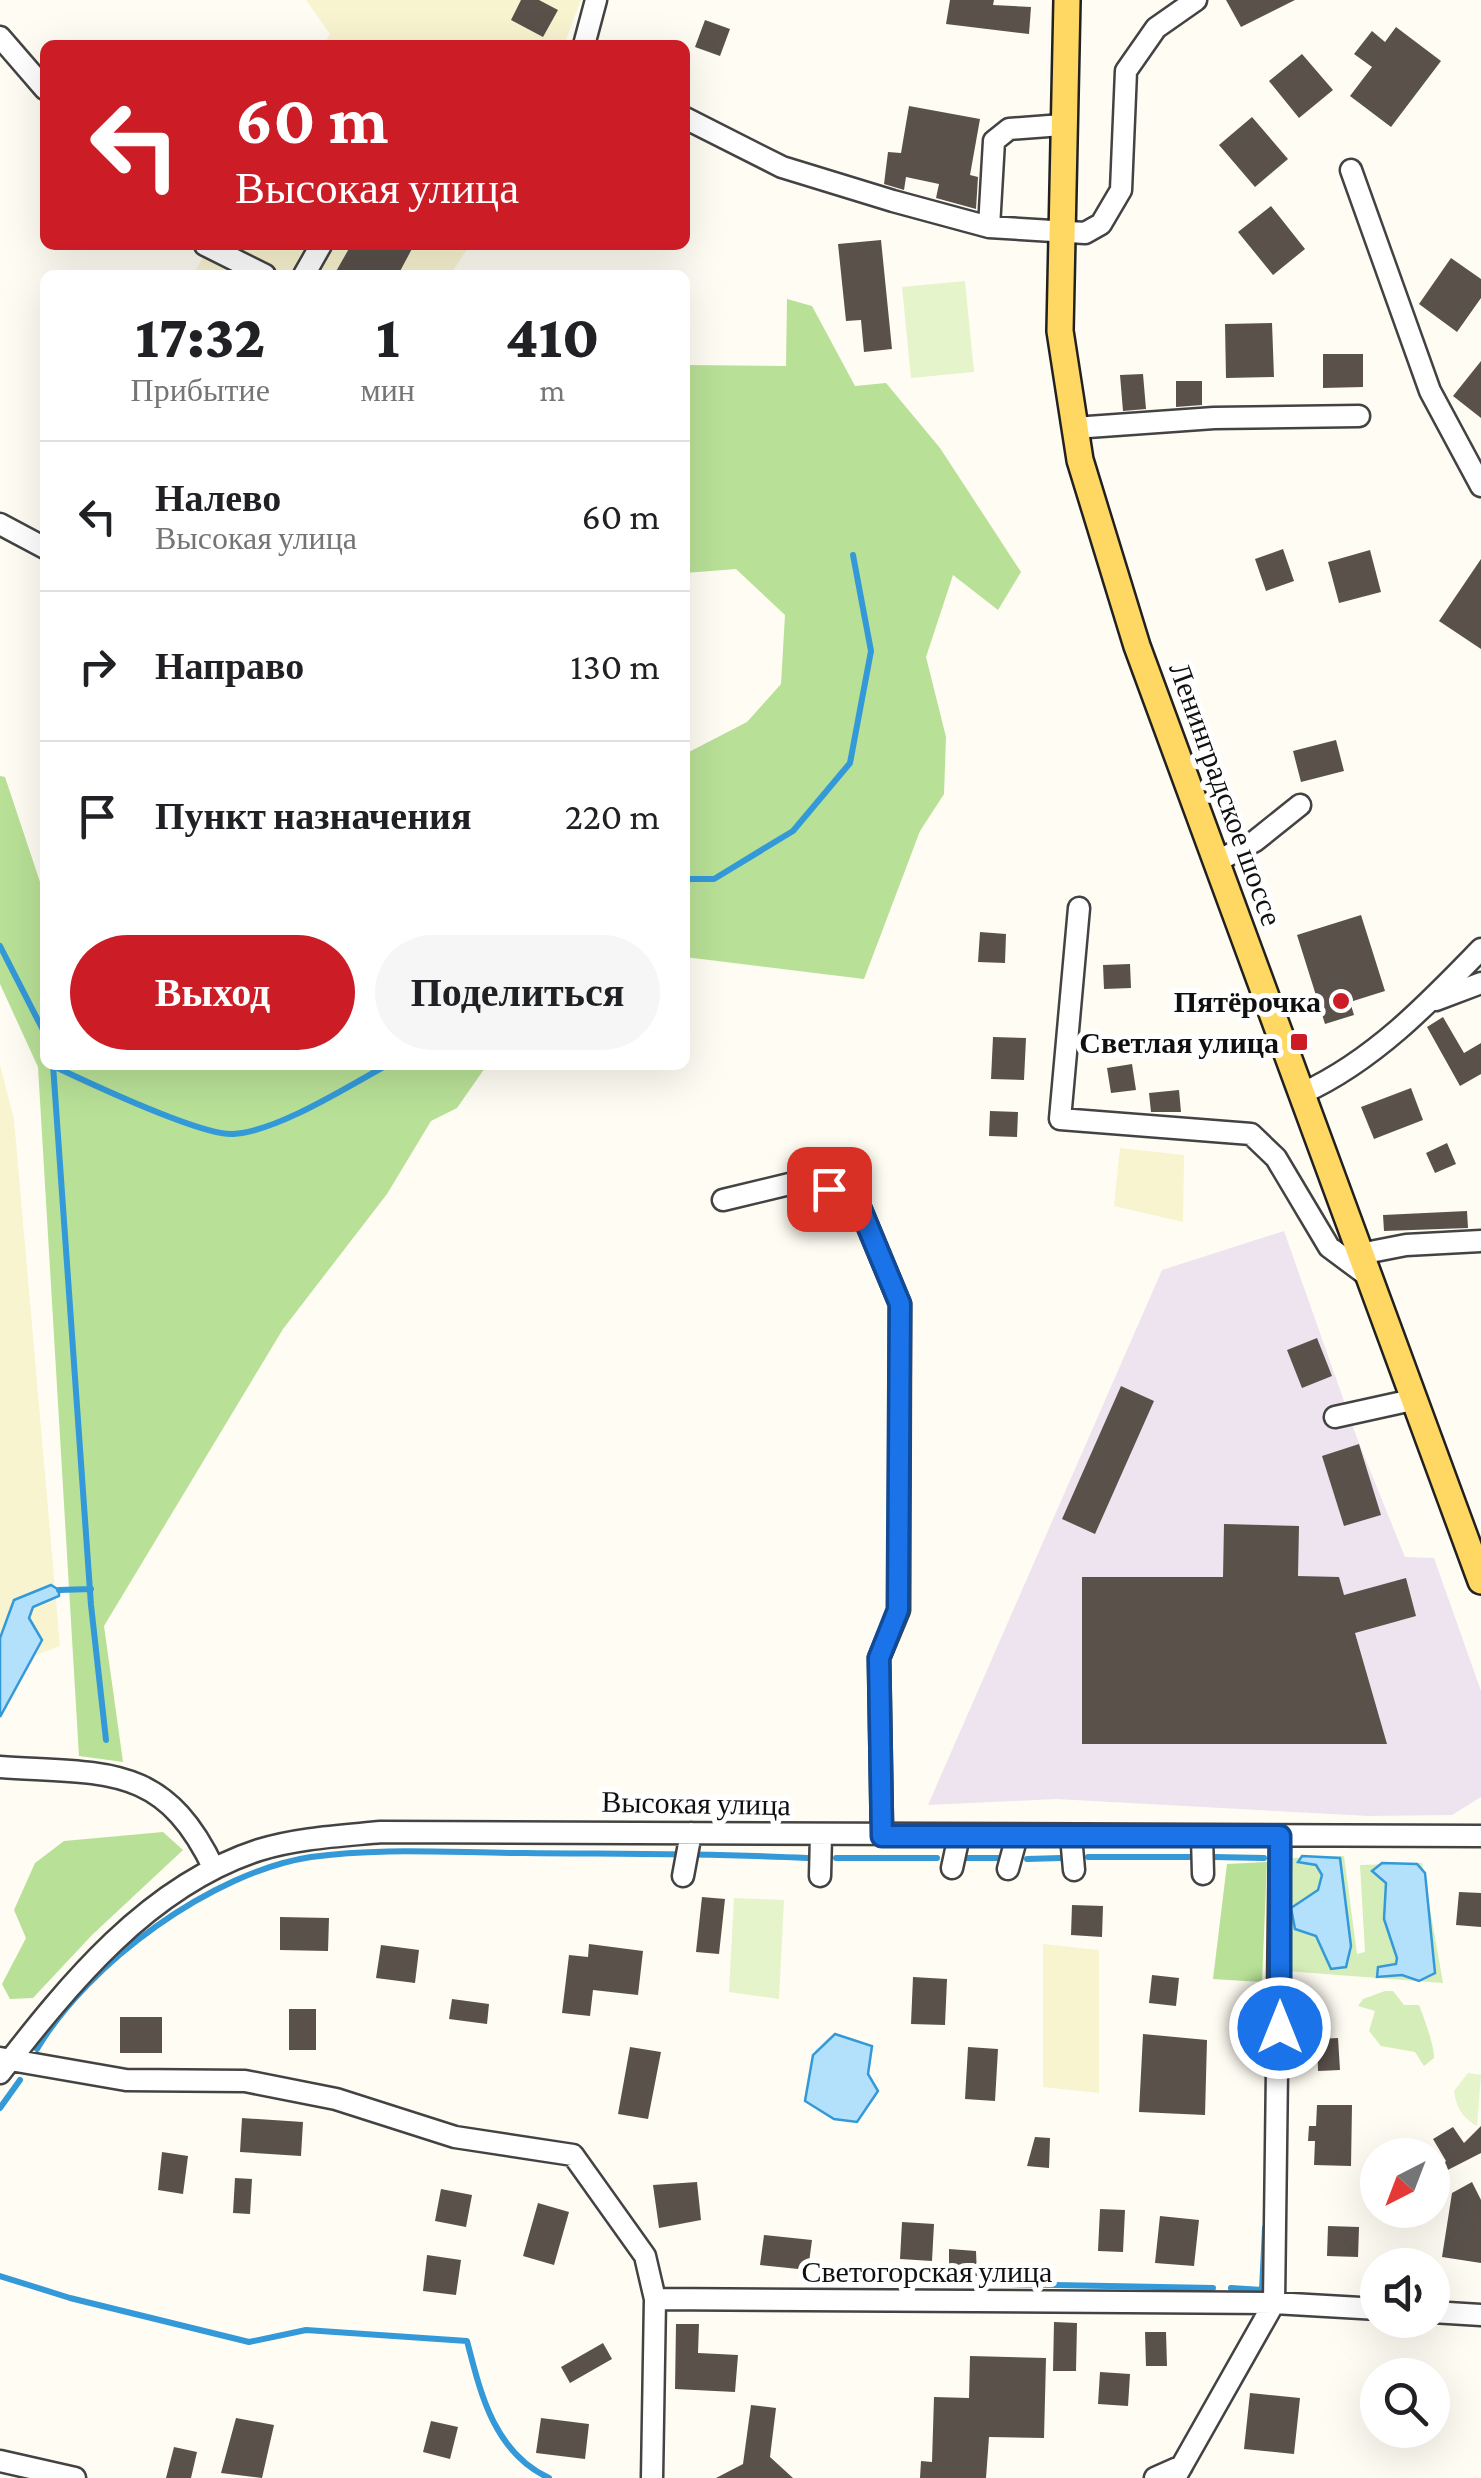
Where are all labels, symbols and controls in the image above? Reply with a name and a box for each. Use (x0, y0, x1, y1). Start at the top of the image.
icon: left (70, 80, 200, 210)
text: 60 m (235, 80, 388, 158)
text: Высокая улица (235, 163, 519, 213)
text: 17:32 (135, 303, 265, 370)
text: 1 (376, 303, 399, 370)
text: 410 (505, 303, 599, 370)
text: Прибытие (131, 372, 270, 408)
text: мин (360, 372, 415, 408)
text: m (540, 372, 565, 408)
text: Налево (155, 477, 281, 519)
icon: left (70, 489, 125, 544)
text: 60 m (582, 495, 660, 537)
text: Высокая улица (155, 520, 357, 556)
icon: right (70, 639, 125, 694)
text: Направо (155, 645, 304, 687)
text: 130 m (570, 645, 660, 687)
street label: Ленинградское шоссе (1163, 658, 1289, 930)
icon: arrive (70, 789, 125, 844)
text: Пункт назначения (155, 795, 472, 837)
text: 220 m (565, 795, 660, 837)
button: Выход (70, 935, 355, 1050)
button: Поделиться (375, 935, 660, 1050)
place label: Пятёрочка (1174, 985, 1321, 1018)
marker: Пятёрочка (1330, 990, 1352, 1012)
place label: Светлая улица (1079, 1026, 1279, 1059)
marker: Светлая улица (1288, 1031, 1310, 1053)
pin (787, 1147, 872, 1232)
icon: arrive (802, 1162, 857, 1217)
street label: Высокая улица (601, 1785, 791, 1821)
position arrow (1228, 1976, 1332, 2080)
north arrow (1360, 2138, 1450, 2228)
map controls (1360, 2138, 1450, 2448)
button: sound (1360, 2248, 1450, 2338)
street label: Светогорская улица (802, 2255, 1052, 2288)
button: search (1360, 2358, 1450, 2448)

